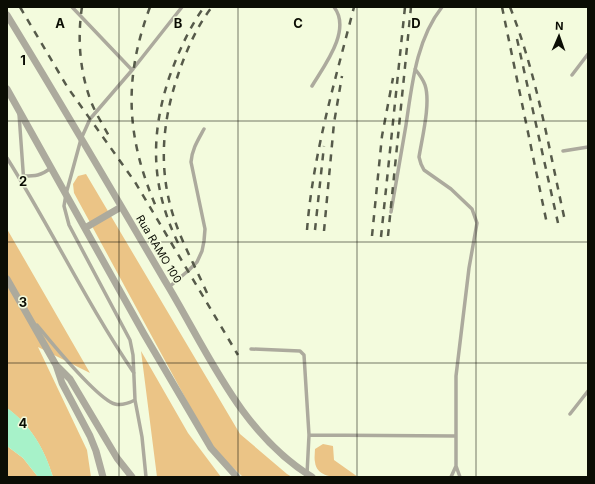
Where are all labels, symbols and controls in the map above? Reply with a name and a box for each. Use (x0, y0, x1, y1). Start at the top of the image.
text: A (55, 15, 65, 31)
text: B (174, 15, 183, 31)
text: C (293, 15, 303, 31)
text: D (411, 15, 421, 31)
north arrow (539, 16, 579, 56)
text: N (555, 19, 564, 33)
text: 1 (20, 52, 26, 68)
text: 2 (19, 173, 27, 189)
street label: Rua RAMO 100 (133, 212, 185, 286)
text: 3 (19, 294, 27, 310)
text: 4 (19, 415, 28, 431)

